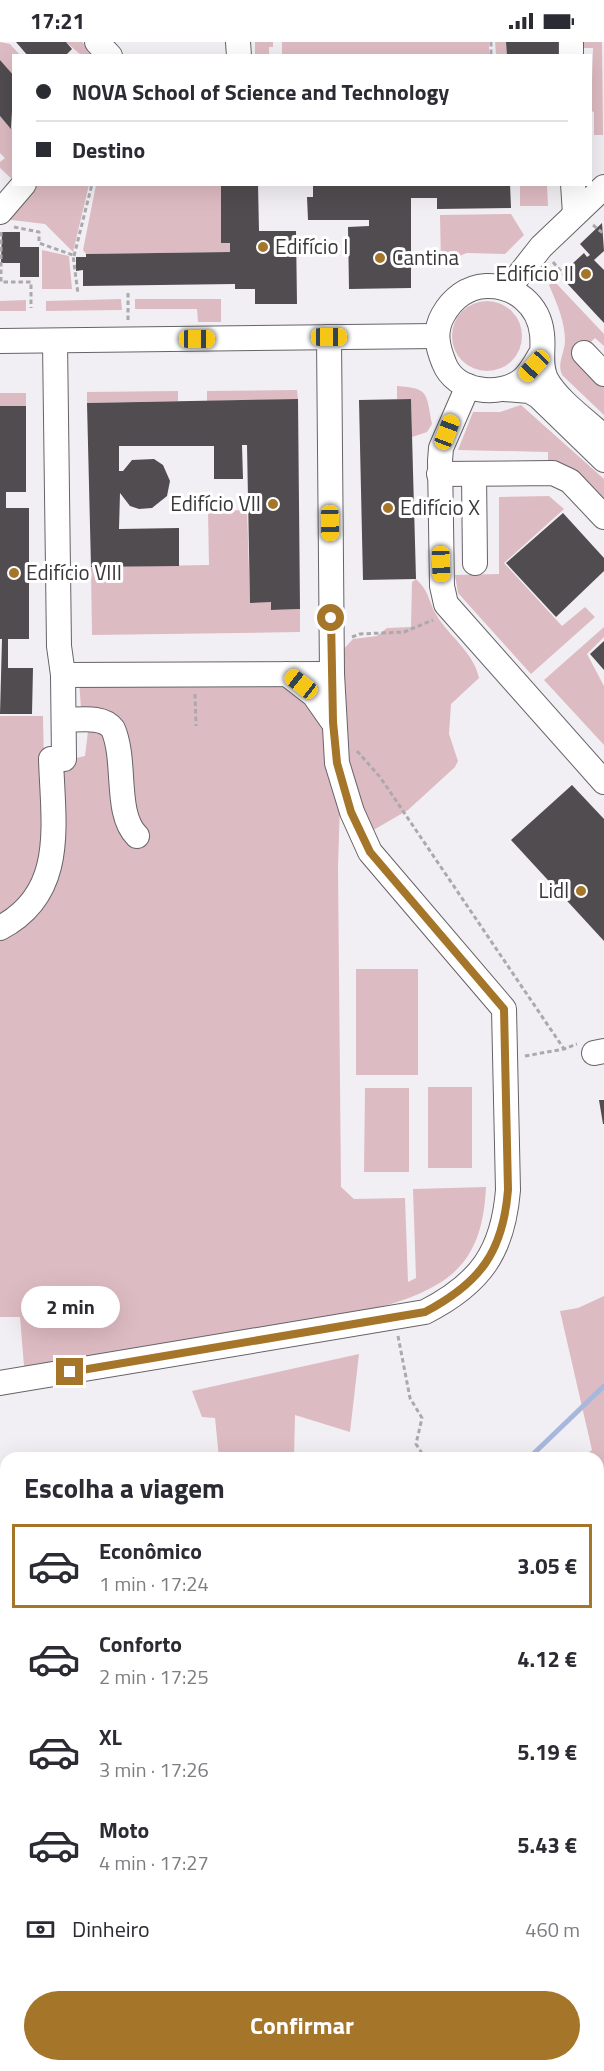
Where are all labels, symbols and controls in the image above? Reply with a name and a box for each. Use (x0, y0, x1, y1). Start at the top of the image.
text: 17:21 (30, 4, 85, 38)
text: NOVA School of Science and Technology (72, 75, 449, 109)
text: Destino (72, 133, 145, 167)
place label: Edifício I (275, 230, 348, 262)
marker: Edifício I (256, 240, 270, 254)
place label: Cantina (392, 241, 459, 273)
marker: Cantina (373, 251, 387, 265)
place label: Edifício II (496, 257, 574, 289)
marker: Edifício II (579, 267, 593, 281)
car (311, 328, 347, 346)
car (179, 330, 215, 348)
car (515, 347, 553, 385)
car (432, 412, 462, 452)
place label: Edifício VII (170, 487, 261, 519)
place label: Edifício X (400, 491, 480, 523)
marker: Edifício VII (266, 497, 280, 511)
marker: Edifício X (381, 501, 395, 515)
car (321, 505, 339, 541)
car (431, 546, 451, 582)
place label: Edifício VIII (26, 556, 122, 588)
marker: Edifício VIII (7, 566, 21, 580)
route start (317, 604, 344, 631)
car (281, 666, 321, 702)
place label: Lidl (538, 874, 569, 906)
marker: Lidl (574, 884, 588, 898)
callout: 2 min (20, 1285, 119, 1327)
text: 2 min (46, 1291, 95, 1322)
route end (56, 1358, 83, 1385)
text: Escolha a viagem (24, 1467, 225, 1508)
text: Econômico (99, 1534, 202, 1568)
icon: car (27, 1539, 81, 1593)
text: 3.05 € (517, 1549, 577, 1583)
text: 1 min · 17:24 (99, 1568, 209, 1599)
text: Conforto (99, 1627, 182, 1661)
icon: car (27, 1632, 81, 1686)
text: 4.12 € (517, 1642, 577, 1676)
text: 2 min · 17:25 (99, 1661, 209, 1692)
text: XL (99, 1720, 122, 1754)
icon: car (27, 1725, 81, 1779)
text: 5.19 € (517, 1735, 577, 1769)
text: 3 min · 17:26 (99, 1754, 209, 1785)
text: Moto (99, 1813, 149, 1847)
icon: car (27, 1818, 81, 1872)
text: 5.43 € (517, 1828, 577, 1862)
text: 4 min · 17:27 (99, 1847, 209, 1878)
text: Dinheiro (72, 1912, 150, 1946)
icon: cash (24, 1913, 57, 1946)
text: 460 m (525, 1914, 580, 1945)
button: Confirmar (24, 1991, 580, 2060)

